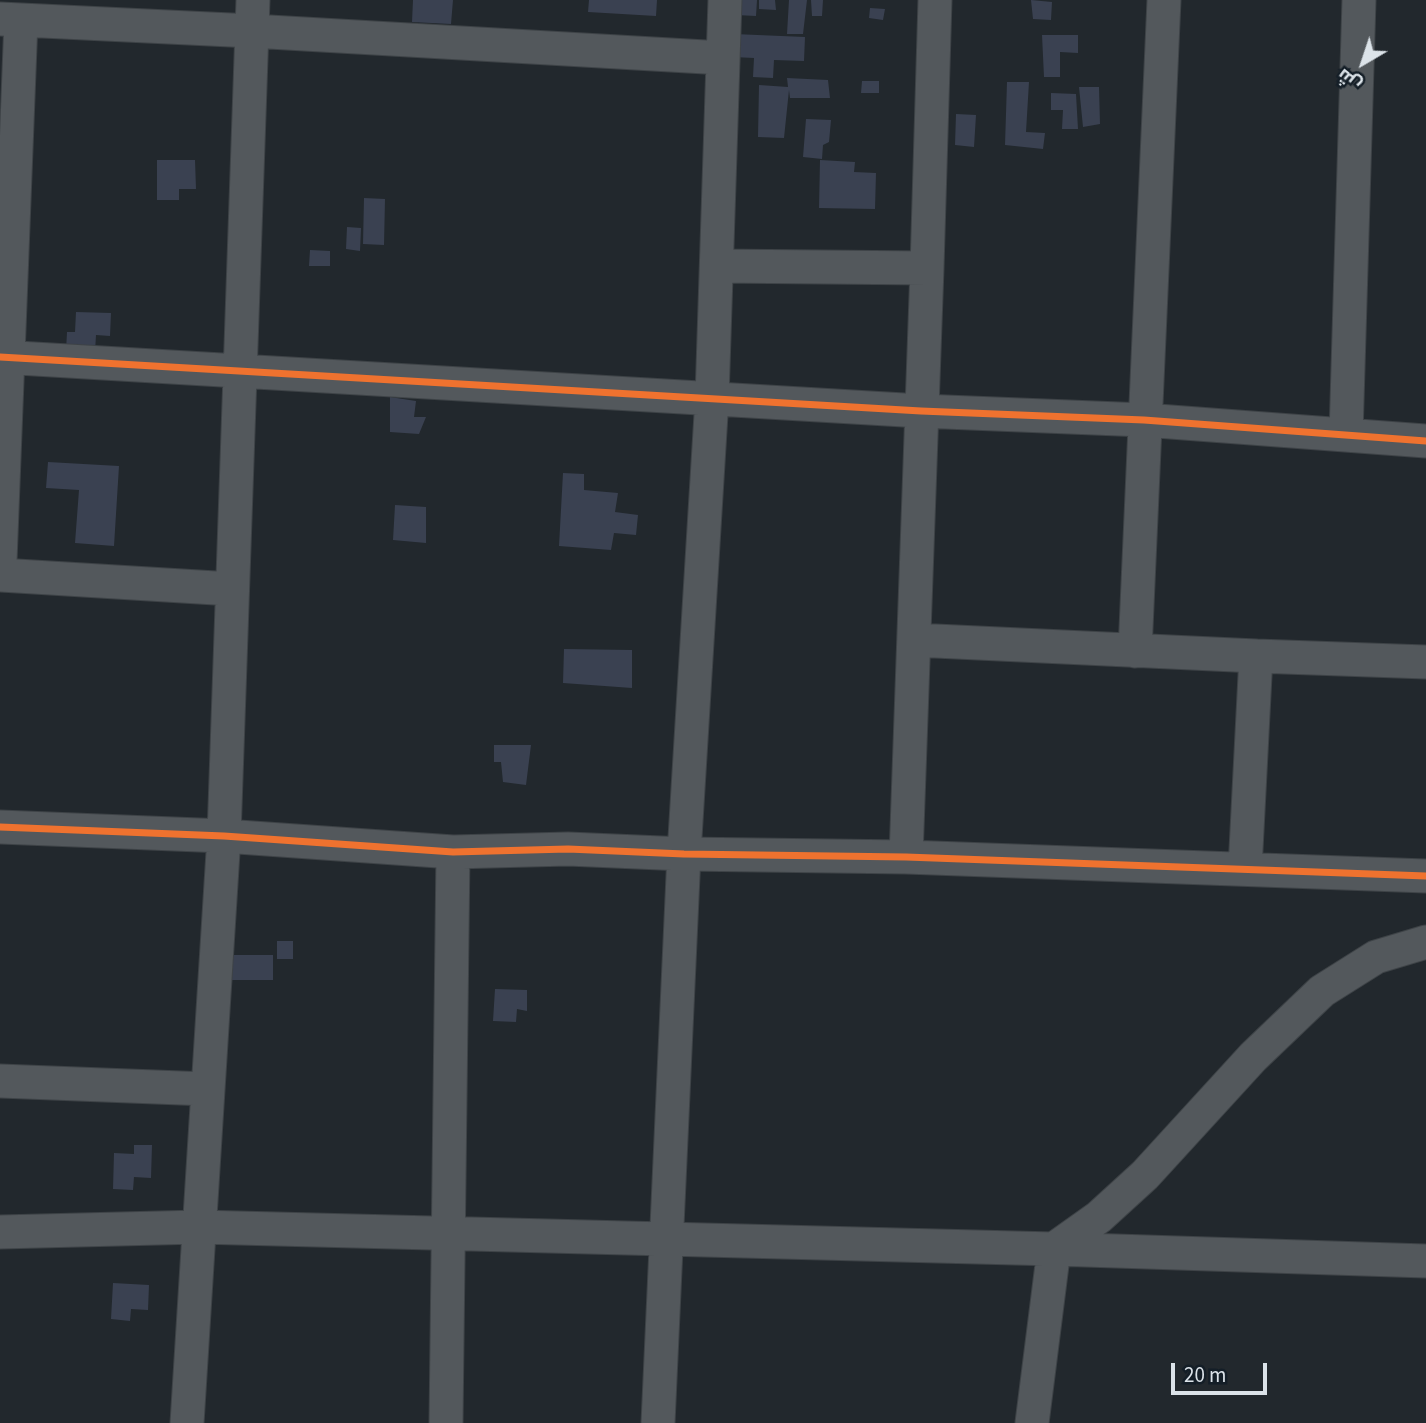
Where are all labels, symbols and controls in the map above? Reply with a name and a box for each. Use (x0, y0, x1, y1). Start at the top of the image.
north arrow (1328, 28, 1398, 98)
text: ش (1332, 62, 1367, 98)
scale bar (1174, 1350, 1270, 1394)
text: 20 m (1184, 1360, 1226, 1390)

